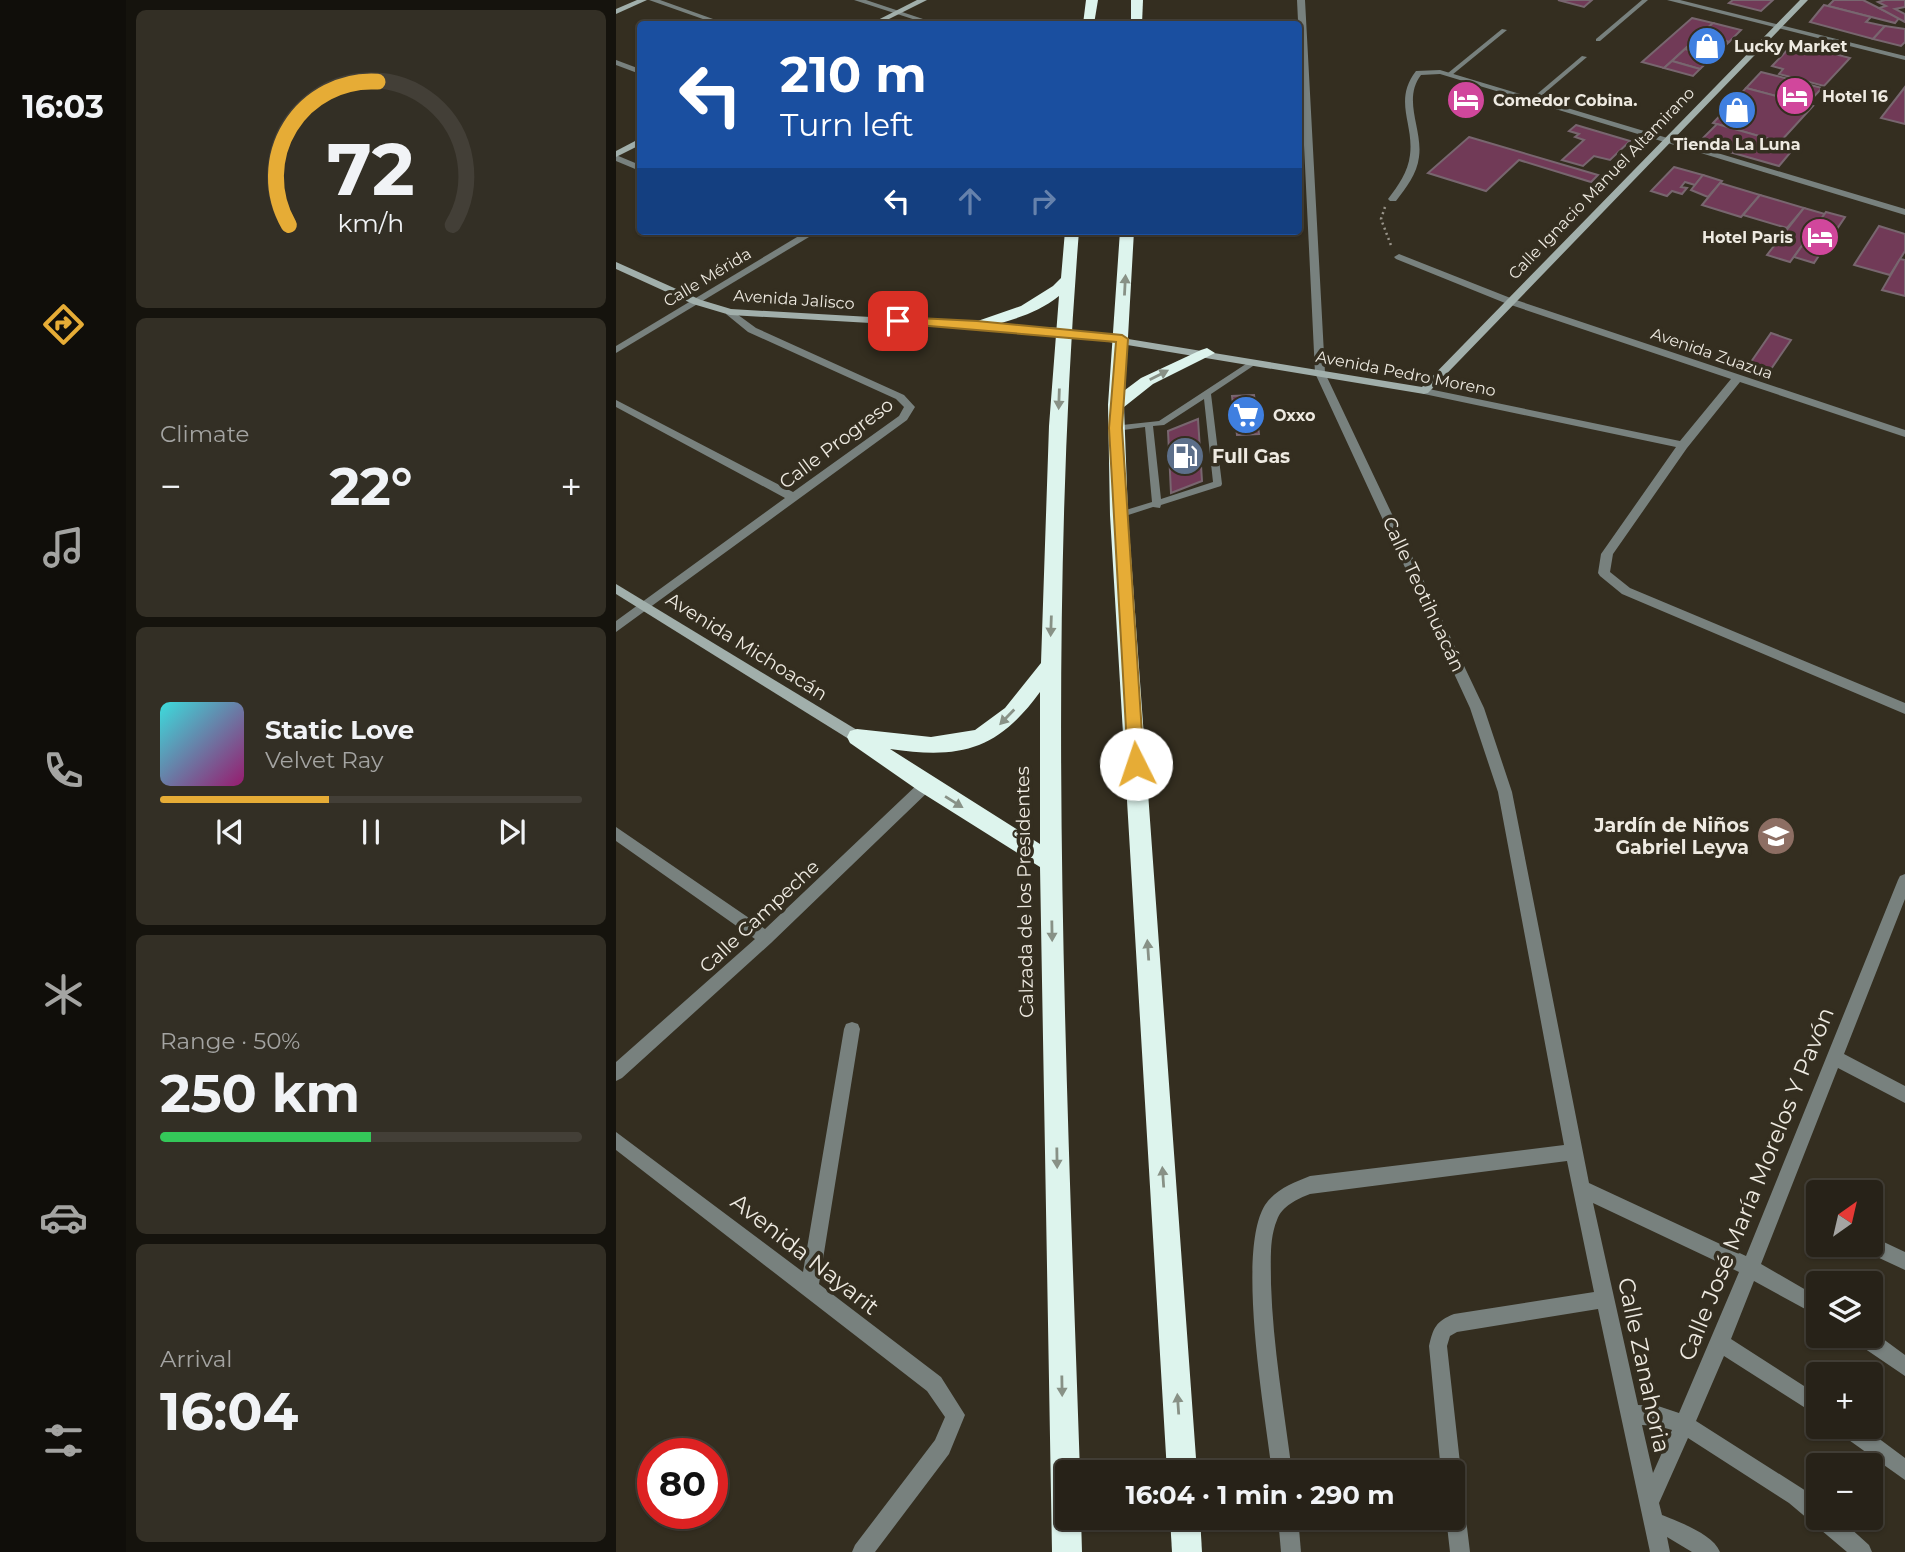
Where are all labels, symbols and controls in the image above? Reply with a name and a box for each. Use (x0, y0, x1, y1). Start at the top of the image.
shop icon: Lucky Market (1686, 25, 1728, 67)
place label: Lucky Market (1734, 37, 1847, 56)
text: 210 m (780, 45, 927, 104)
icon: left (665, 49, 756, 140)
hotel icon: Hotel 16 (1774, 75, 1816, 117)
hotel icon: Comedor Cobina. (1445, 79, 1487, 121)
street label: Calle Ignacio Manuel Altamirano (1504, 83, 1698, 283)
text: 16:03 (22, 87, 104, 126)
place label: Hotel 16 (1822, 87, 1888, 106)
shop icon: Tienda La Luna (1716, 89, 1758, 131)
place label: Comedor Cobina. (1493, 91, 1637, 110)
text: Turn left (780, 105, 914, 144)
text: 72 (327, 126, 415, 214)
place label: Tienda La Luna (1673, 135, 1801, 154)
icon: left (878, 182, 916, 220)
icon: ahead (951, 182, 989, 220)
icon: right (1024, 182, 1062, 220)
text: km/h (338, 208, 404, 238)
hotel icon: Hotel Paris (1799, 216, 1841, 258)
place label: Hotel Paris (1702, 228, 1793, 247)
street label: Calle Mérida (660, 244, 755, 311)
one-way arrow (1119, 274, 1130, 296)
street label: Avenida Jalisco (733, 286, 855, 313)
pin (868, 291, 928, 351)
icon: directions (39, 300, 88, 349)
icon: arrive (879, 302, 917, 340)
street label: Avenida Zuazua (1648, 324, 1775, 383)
street label: Avenida Pedro Moreno (1314, 347, 1498, 400)
one-way arrow (1149, 369, 1169, 380)
one-way arrow (1054, 388, 1065, 410)
street label: Calle Progreso (775, 393, 898, 494)
supermarket icon: Oxxo (1225, 394, 1267, 436)
place label: Oxxo (1273, 406, 1316, 425)
text: Climate (160, 420, 249, 448)
fuel station icon: Full Gas (1164, 435, 1206, 477)
place label: Full Gas (1212, 445, 1290, 468)
text: 22° (329, 455, 413, 518)
text: − (160, 463, 182, 510)
text: + (560, 463, 582, 510)
street label: Calle Teotihuacán (1377, 513, 1470, 676)
icon: music (39, 523, 88, 572)
street label: Avenida Michoacán (662, 587, 832, 705)
one-way arrow (1046, 616, 1057, 638)
one-way arrow (999, 708, 1015, 725)
text: Static Love (265, 714, 414, 746)
position arrow (1099, 727, 1173, 801)
icon: phone (39, 746, 88, 795)
text: Velvet Ray (265, 746, 383, 774)
street label: Calzada de los Presidentes (1011, 766, 1038, 1018)
one-way arrow (945, 796, 964, 809)
icon: previous (211, 813, 249, 851)
icon: pause (352, 813, 390, 851)
icon: next (493, 813, 531, 851)
place label: Jardín de Niños Gabriel Leyva (1593, 814, 1749, 859)
school or university icon: Jardín de Niños Gabriel Leyva (1755, 815, 1797, 857)
street label: Calle Campeche (695, 855, 824, 978)
one-way arrow (1047, 920, 1058, 942)
one-way arrow (1143, 938, 1154, 960)
icon: climate (39, 970, 88, 1019)
street label: Calle José María Morelos Y Pavón (1672, 1003, 1840, 1365)
text: Range · 50% (160, 1027, 300, 1055)
text: 250 km (160, 1062, 360, 1125)
one-way arrow (1051, 1147, 1063, 1169)
one-way arrow (1158, 1165, 1169, 1187)
north arrow (1806, 1180, 1883, 1256)
map controls (1806, 1180, 1883, 1530)
street label: Avenida Nayarit (725, 1187, 885, 1321)
icon: car (39, 1193, 88, 1242)
button: layers (1806, 1271, 1883, 1348)
street label: Calle Zanahoria (1612, 1275, 1676, 1455)
text: Arrival (160, 1345, 233, 1373)
button: + (1806, 1362, 1883, 1439)
one-way arrow (1057, 1375, 1068, 1397)
text: 16:04 (160, 1380, 298, 1443)
one-way arrow (1172, 1392, 1183, 1414)
icon: filters (39, 1416, 88, 1465)
speed limit sign: 80 (637, 1438, 728, 1529)
button: − (1806, 1453, 1883, 1530)
text: 16:04 · 1 min · 290 m (1125, 1479, 1395, 1511)

